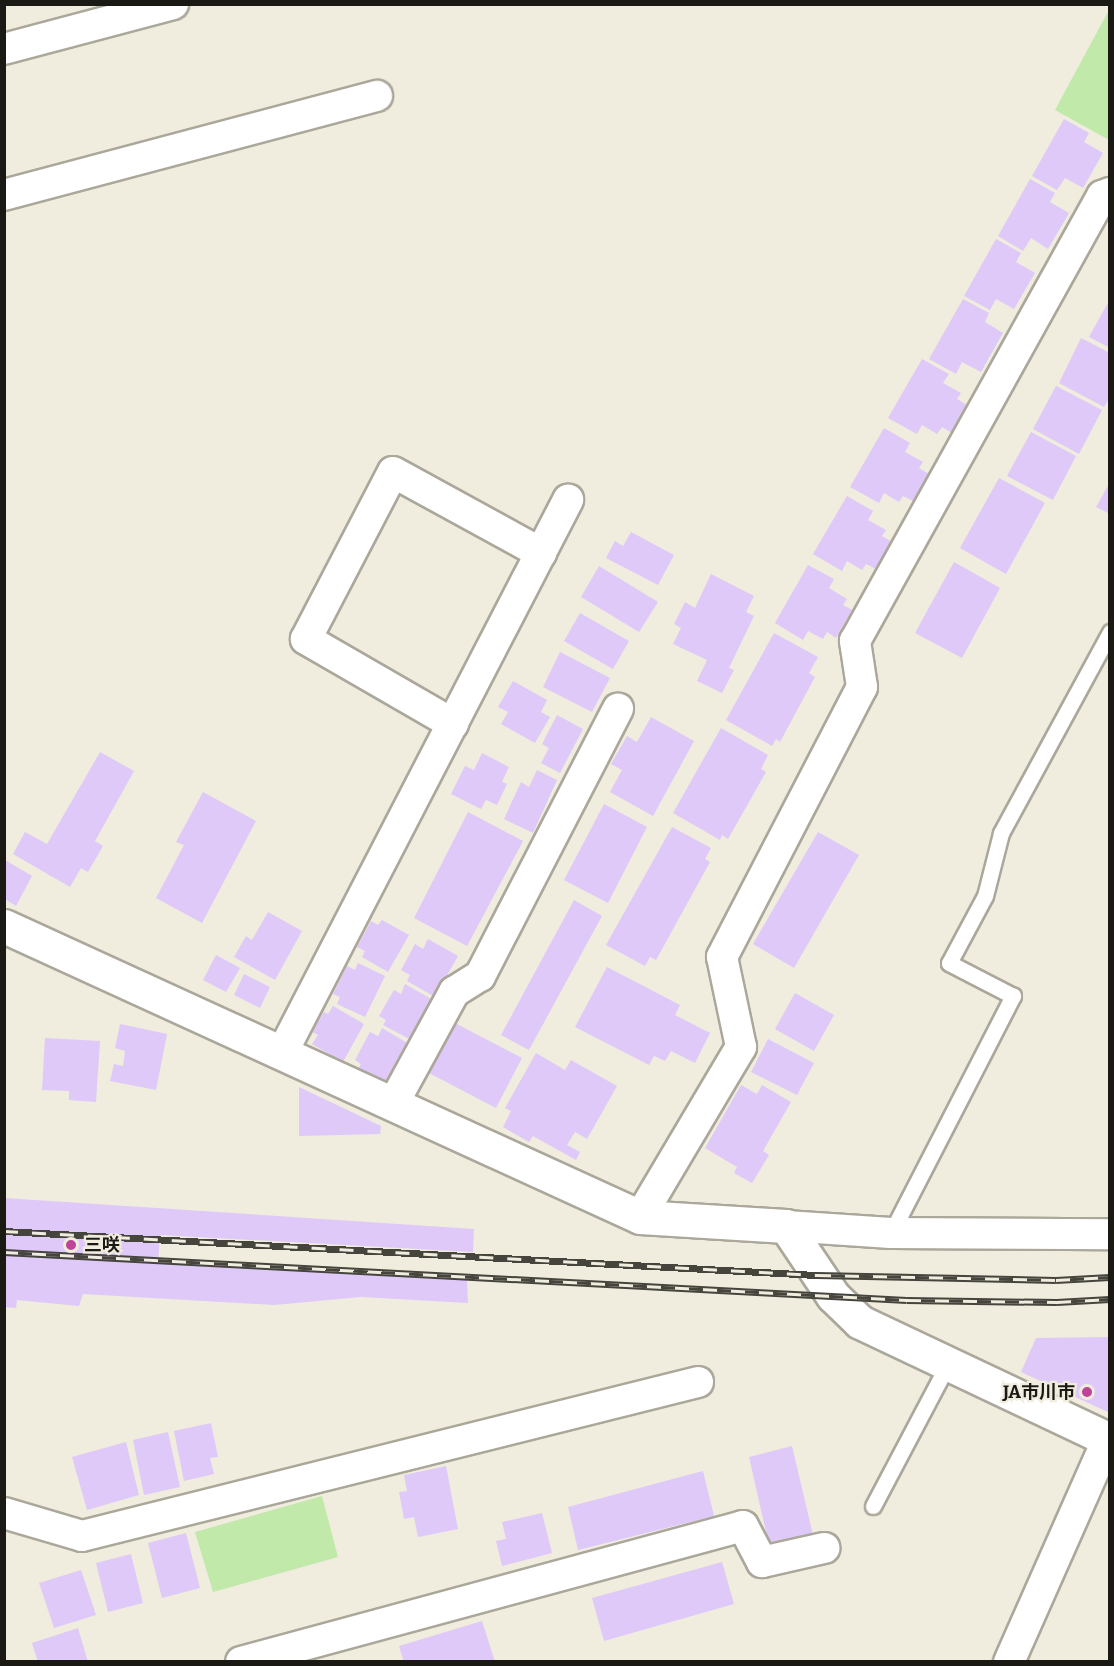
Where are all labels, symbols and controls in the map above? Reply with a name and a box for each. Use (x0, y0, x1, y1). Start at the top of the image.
place label: 三咲 (84, 1234, 120, 1256)
marker: 三咲 (62, 1236, 80, 1254)
place label: JA市川市 (1003, 1381, 1075, 1403)
marker: JA市川市 (1080, 1385, 1094, 1399)

